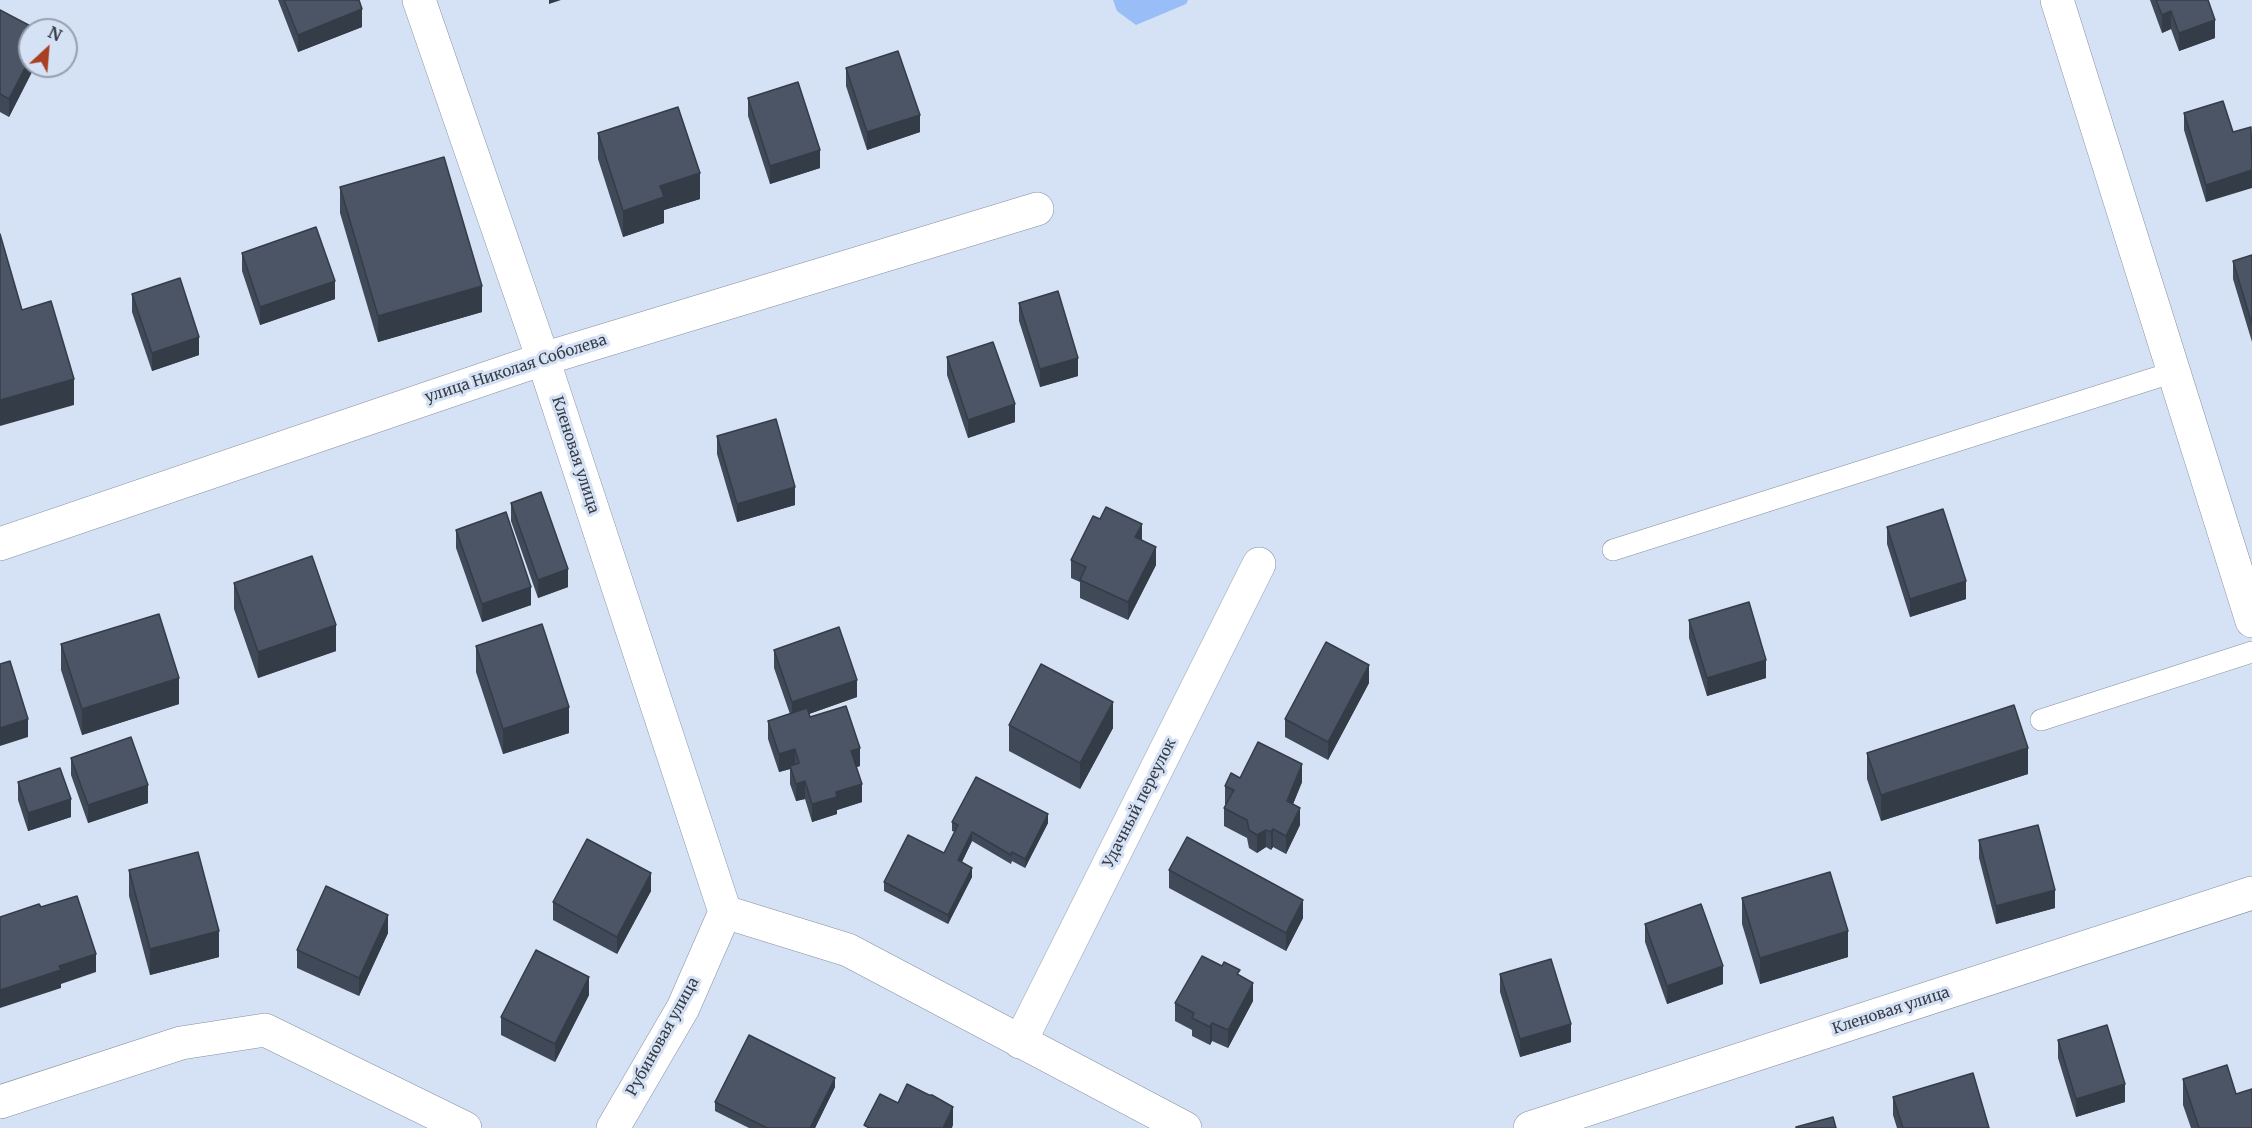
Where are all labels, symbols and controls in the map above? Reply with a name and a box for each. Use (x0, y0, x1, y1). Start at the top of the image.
north arrow (18, 18, 78, 78)
text: N (45, 22, 65, 45)
street label: улица Николая Соболева (423, 331, 609, 407)
street label: Кленовая улица (548, 394, 602, 516)
street label: Удачный переулок (1100, 735, 1180, 871)
street label: Рубиновая улица (623, 975, 703, 1099)
street label: Кленовая улица (1830, 984, 1952, 1038)

